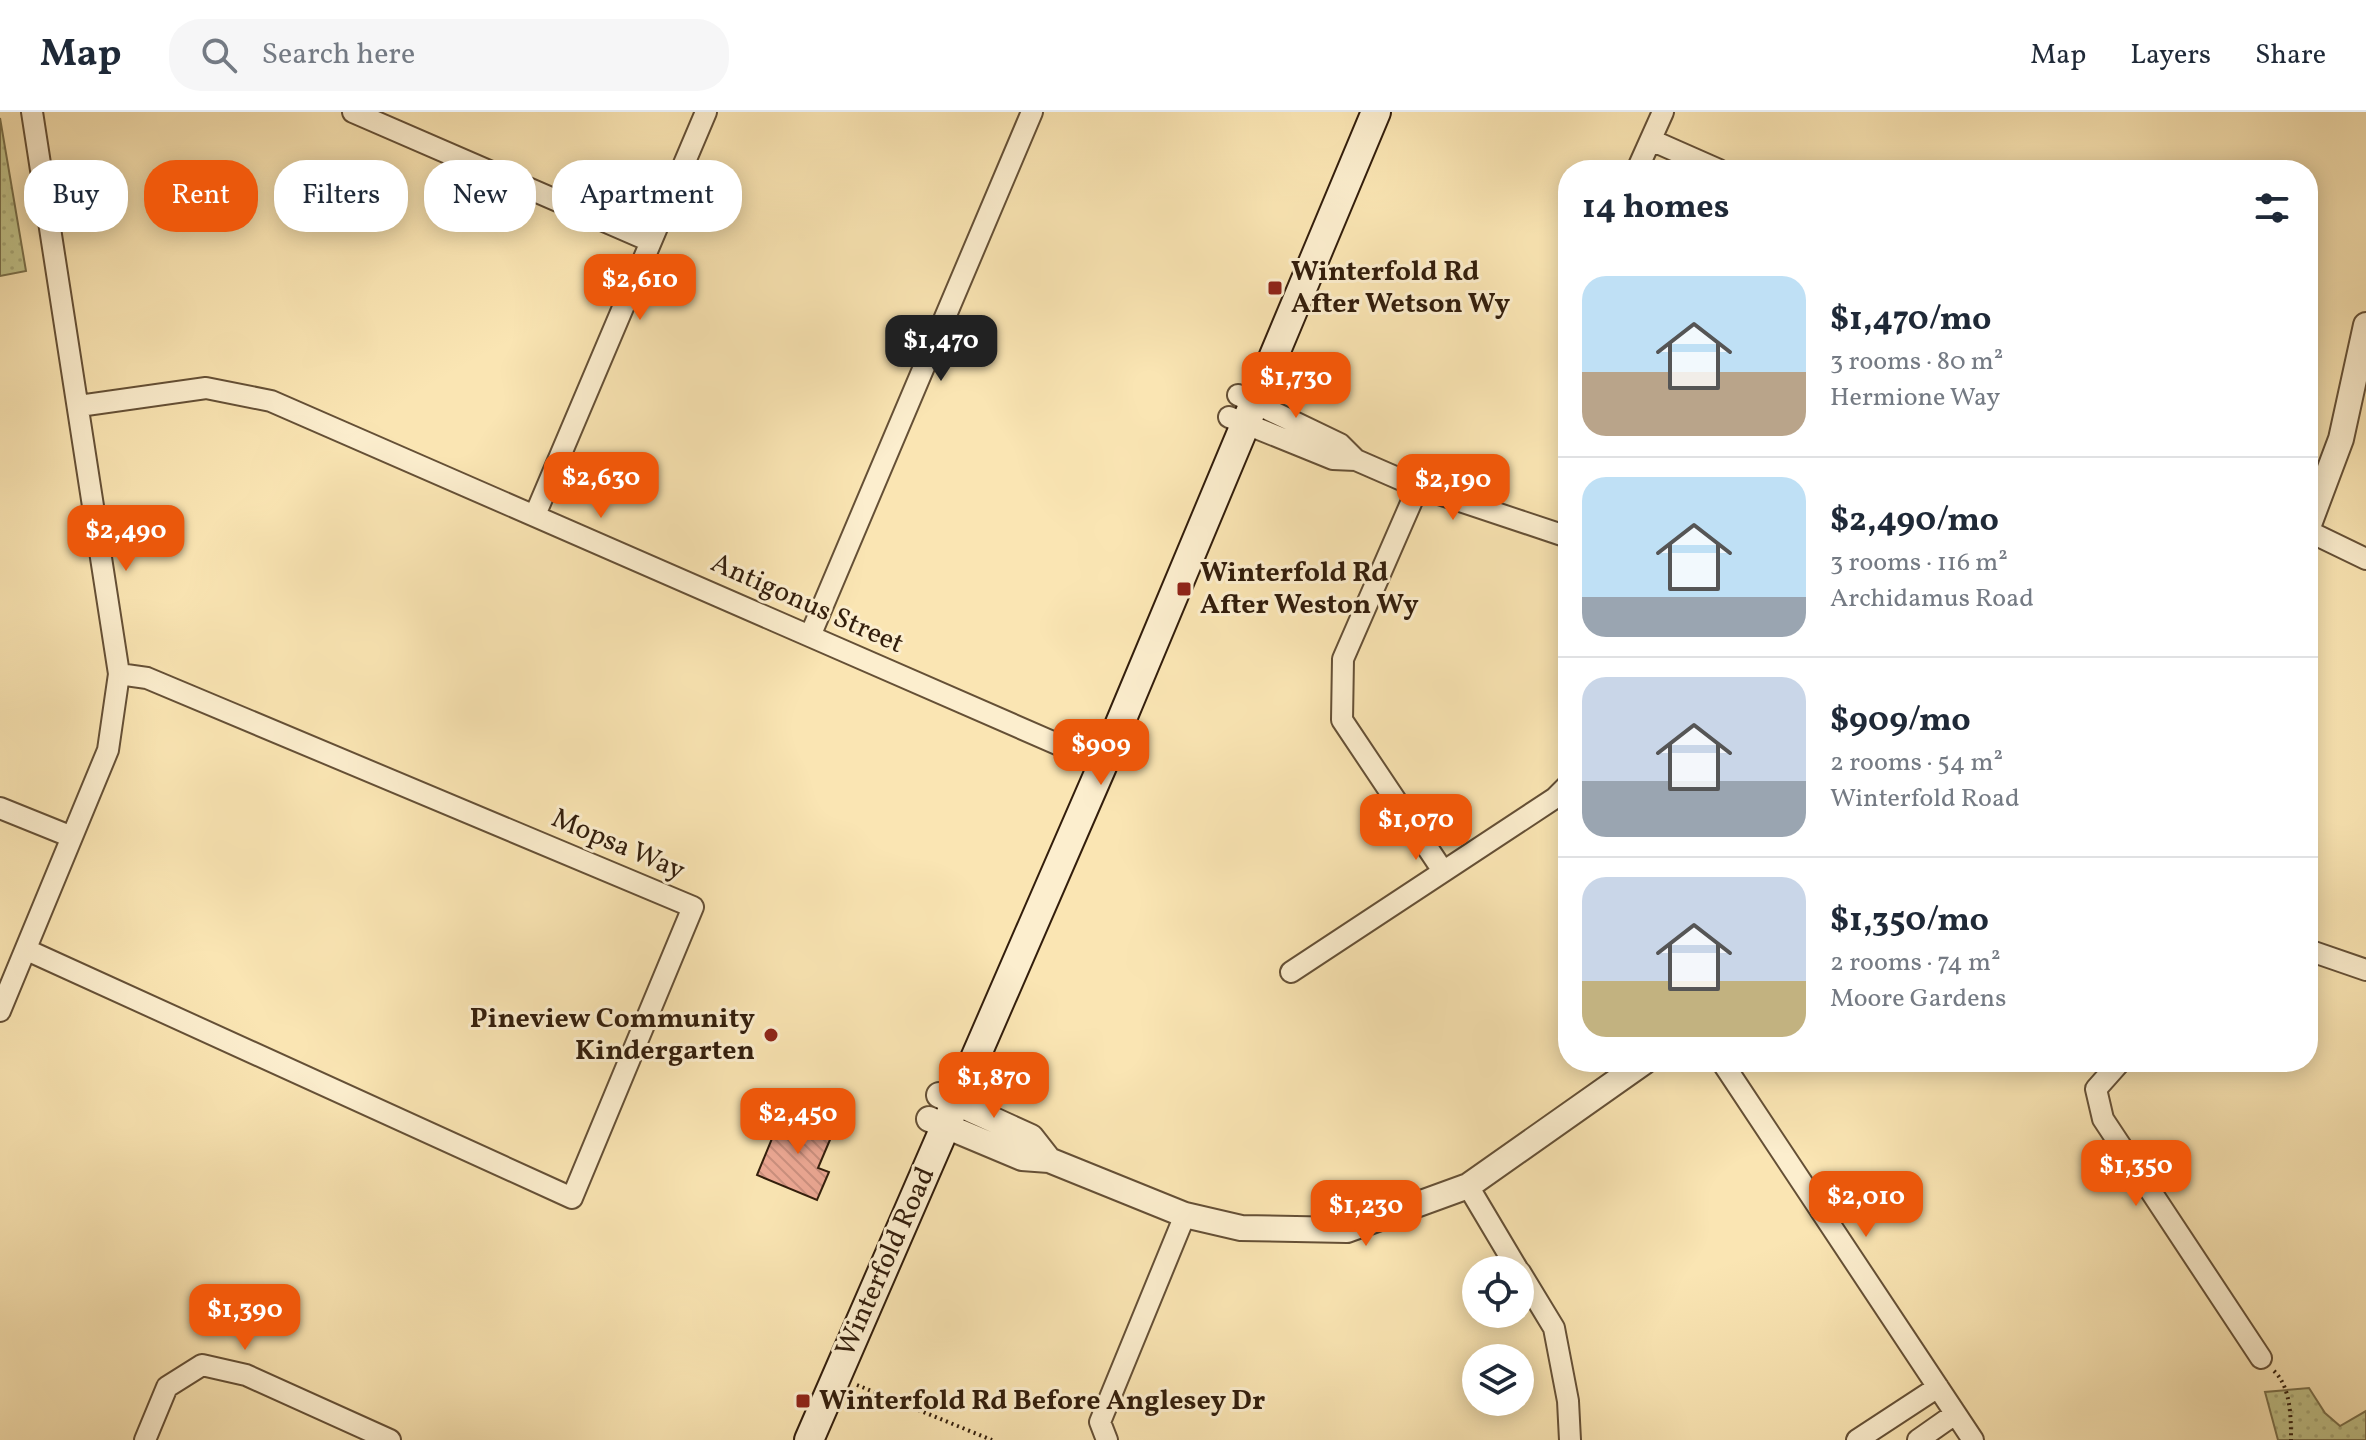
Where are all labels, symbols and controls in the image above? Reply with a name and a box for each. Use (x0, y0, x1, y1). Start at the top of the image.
search box (169, 19, 729, 91)
text: Map (40, 29, 121, 82)
icon: search (197, 33, 241, 77)
text: Search here (261, 34, 415, 76)
text: Map (2030, 36, 2086, 75)
text: Layers (2130, 36, 2211, 75)
text: Share (2255, 36, 2326, 75)
chip: Buy (24, 160, 128, 232)
chip: Rent (144, 160, 258, 232)
chip: Filters (274, 160, 408, 232)
chip: New (424, 160, 536, 232)
chip: Apartment (552, 160, 742, 232)
text: 14 homes (1582, 185, 1729, 232)
icon: filters (2250, 186, 2294, 230)
place label: Winterfold Rd After Wetson Wy (1291, 253, 1510, 324)
pin: $2,610 (575, 254, 705, 322)
text: $2,610 (602, 262, 678, 298)
marker: Winterfold Rd After Wetson Wy (1266, 279, 1284, 297)
text: $1,470/mo (1830, 297, 1992, 344)
icon: home (1646, 308, 1742, 404)
pin: $1,470 (876, 315, 1006, 383)
text: $1,470 (903, 323, 979, 359)
text: 3 rooms · 80 m² (1830, 344, 2003, 380)
pin: $1,730 (1231, 352, 1361, 420)
text: $1,730 (1260, 360, 1332, 396)
text: Hermione Way (1830, 380, 2000, 416)
pin: $2,630 (536, 452, 666, 520)
pin: $2,190 (1388, 454, 1518, 522)
text: $2,630 (562, 460, 640, 496)
text: $2,190 (1415, 462, 1491, 498)
text: $2,490/mo (1830, 498, 1999, 545)
pin: $2,490 (61, 505, 191, 573)
icon: home (1646, 509, 1742, 605)
text: $2,490 (85, 513, 167, 549)
street label: Antigonus Street (704, 544, 910, 664)
text: 3 rooms · 116 m² (1830, 545, 2008, 581)
place label: Winterfold Rd After Weston Wy (1200, 554, 1419, 625)
marker: Winterfold Rd After Weston Wy (1175, 580, 1193, 598)
text: Archidamus Road (1830, 581, 2034, 617)
text: $909/mo (1830, 698, 1971, 745)
icon: home (1646, 709, 1742, 805)
pin: $909 (1054, 719, 1148, 787)
text: $909 (1071, 727, 1131, 763)
text: 2 rooms · 54 m² (1830, 745, 2003, 781)
text: Winterfold Road (1830, 781, 2020, 817)
pin: $1,070 (1351, 794, 1481, 862)
street label: Mopsa Way (545, 799, 691, 891)
text: $1,070 (1378, 802, 1454, 838)
text: $1,350/mo (1830, 898, 1989, 945)
icon: home (1646, 909, 1742, 1005)
text: 2 rooms · 74 m² (1830, 945, 2001, 981)
text: Moore Gardens (1830, 981, 2006, 1017)
place label: Pineview Community Kindergarten (470, 1000, 755, 1071)
marker: Pineview Community Kindergarten (762, 1026, 780, 1044)
pin: $1,870 (929, 1052, 1059, 1120)
text: $1,870 (957, 1060, 1031, 1096)
pin: $2,450 (733, 1088, 863, 1156)
text: $2,450 (758, 1096, 838, 1132)
pin: $1,350 (2071, 1140, 2201, 1208)
text: $1,350 (2099, 1148, 2173, 1184)
street label: Winterfold Road (827, 1161, 945, 1363)
pin: $2,010 (1801, 1171, 1931, 1239)
text: $2,010 (1827, 1179, 1905, 1215)
pin: $1,230 (1301, 1180, 1431, 1248)
text: $1,230 (1329, 1188, 1403, 1224)
map controls (1462, 1256, 1534, 1416)
button: locate (1462, 1256, 1534, 1328)
pin: $1,390 (180, 1284, 310, 1352)
text: $1,390 (207, 1292, 283, 1328)
button: layers (1462, 1344, 1534, 1416)
place label: Winterfold Rd Before Anglesey Dr (819, 1382, 1265, 1421)
marker: Winterfold Rd Before Anglesey Dr (794, 1392, 812, 1410)

